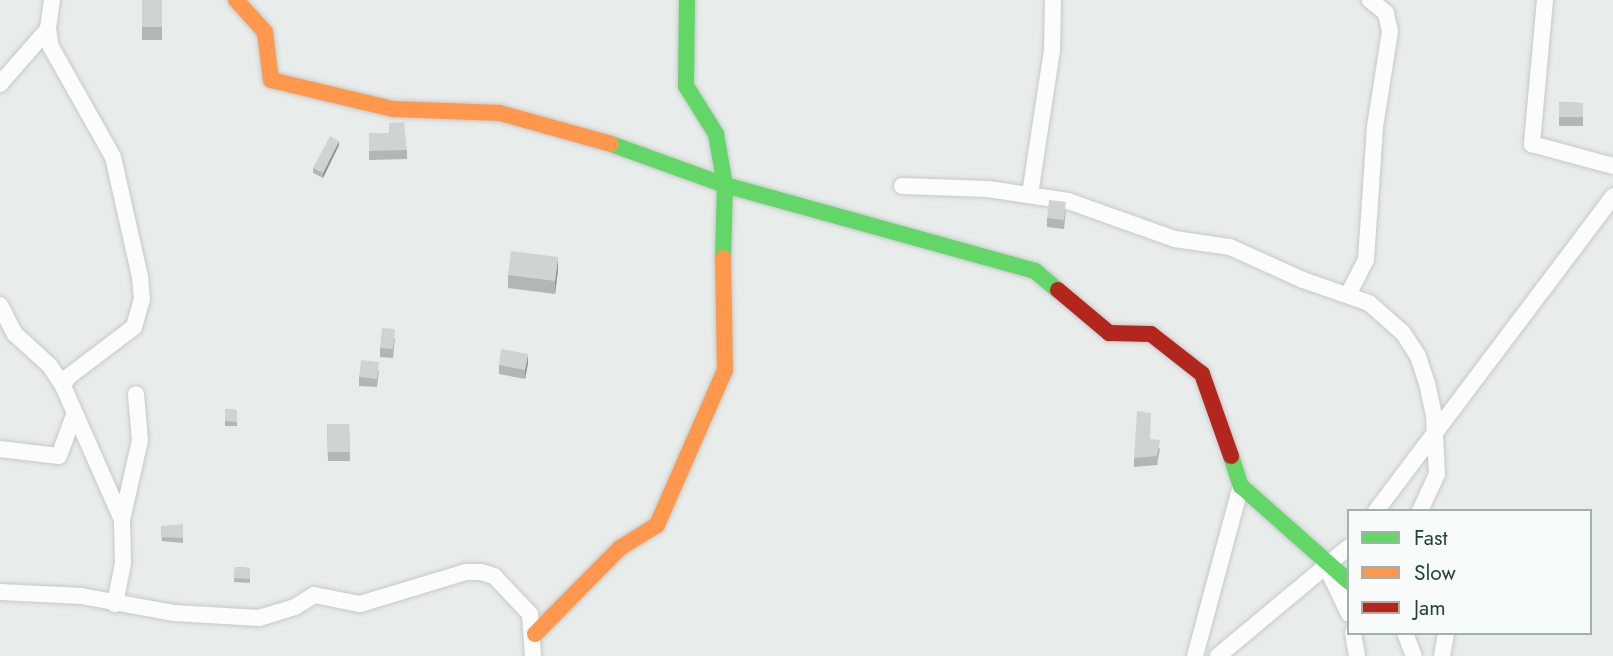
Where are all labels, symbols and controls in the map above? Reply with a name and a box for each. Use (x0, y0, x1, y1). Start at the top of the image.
legend (1347, 509, 1592, 635)
text: Fast (1414, 523, 1447, 553)
text: Slow (1414, 558, 1456, 588)
text: Jam (1414, 593, 1446, 623)

